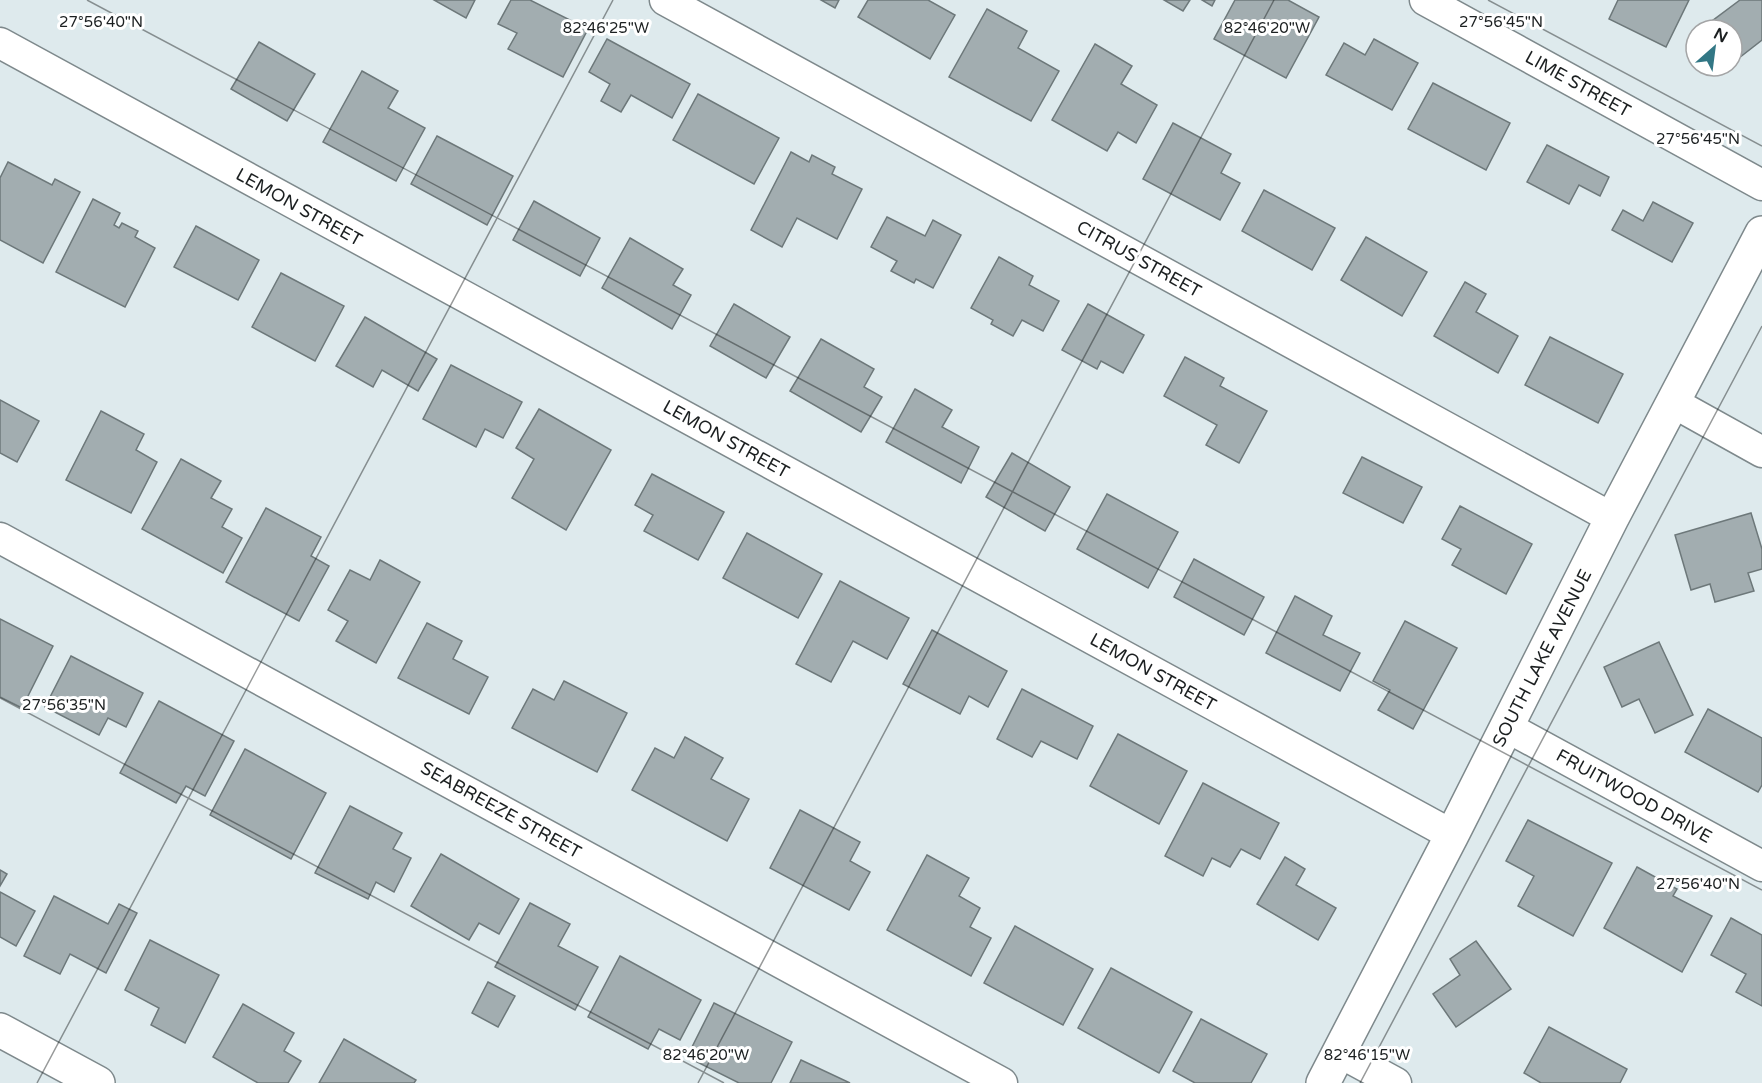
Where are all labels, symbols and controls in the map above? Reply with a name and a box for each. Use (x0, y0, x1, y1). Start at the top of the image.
text: 27°56'40"N (59, 13, 143, 31)
text: 27°56'45"N (1459, 13, 1543, 31)
north arrow (1684, 18, 1744, 78)
text: 82°46'25"W (563, 19, 649, 37)
text: 82°46'20"W (1224, 19, 1310, 37)
text: N (1710, 24, 1731, 47)
street label: LIME STREET (1521, 46, 1635, 122)
text: 27°56'45"N (1656, 130, 1740, 148)
street label: LEMON STREET (232, 163, 366, 251)
street label: CITRUS STREET (1073, 216, 1205, 302)
street label: LEMON STREET (659, 395, 793, 483)
street label: SOUTH LAKE AVENUE (1488, 565, 1596, 751)
street label: LEMON STREET (1086, 628, 1220, 716)
text: 27°56'35"N (22, 696, 106, 714)
street label: FRUITWOOD DRIVE (1552, 744, 1716, 848)
street label: SEABREEZE STREET (417, 757, 585, 863)
text: 27°56'40"N (1656, 875, 1740, 893)
text: 82°46'20"W (663, 1046, 749, 1064)
text: 82°46'15"W (1324, 1046, 1410, 1064)

